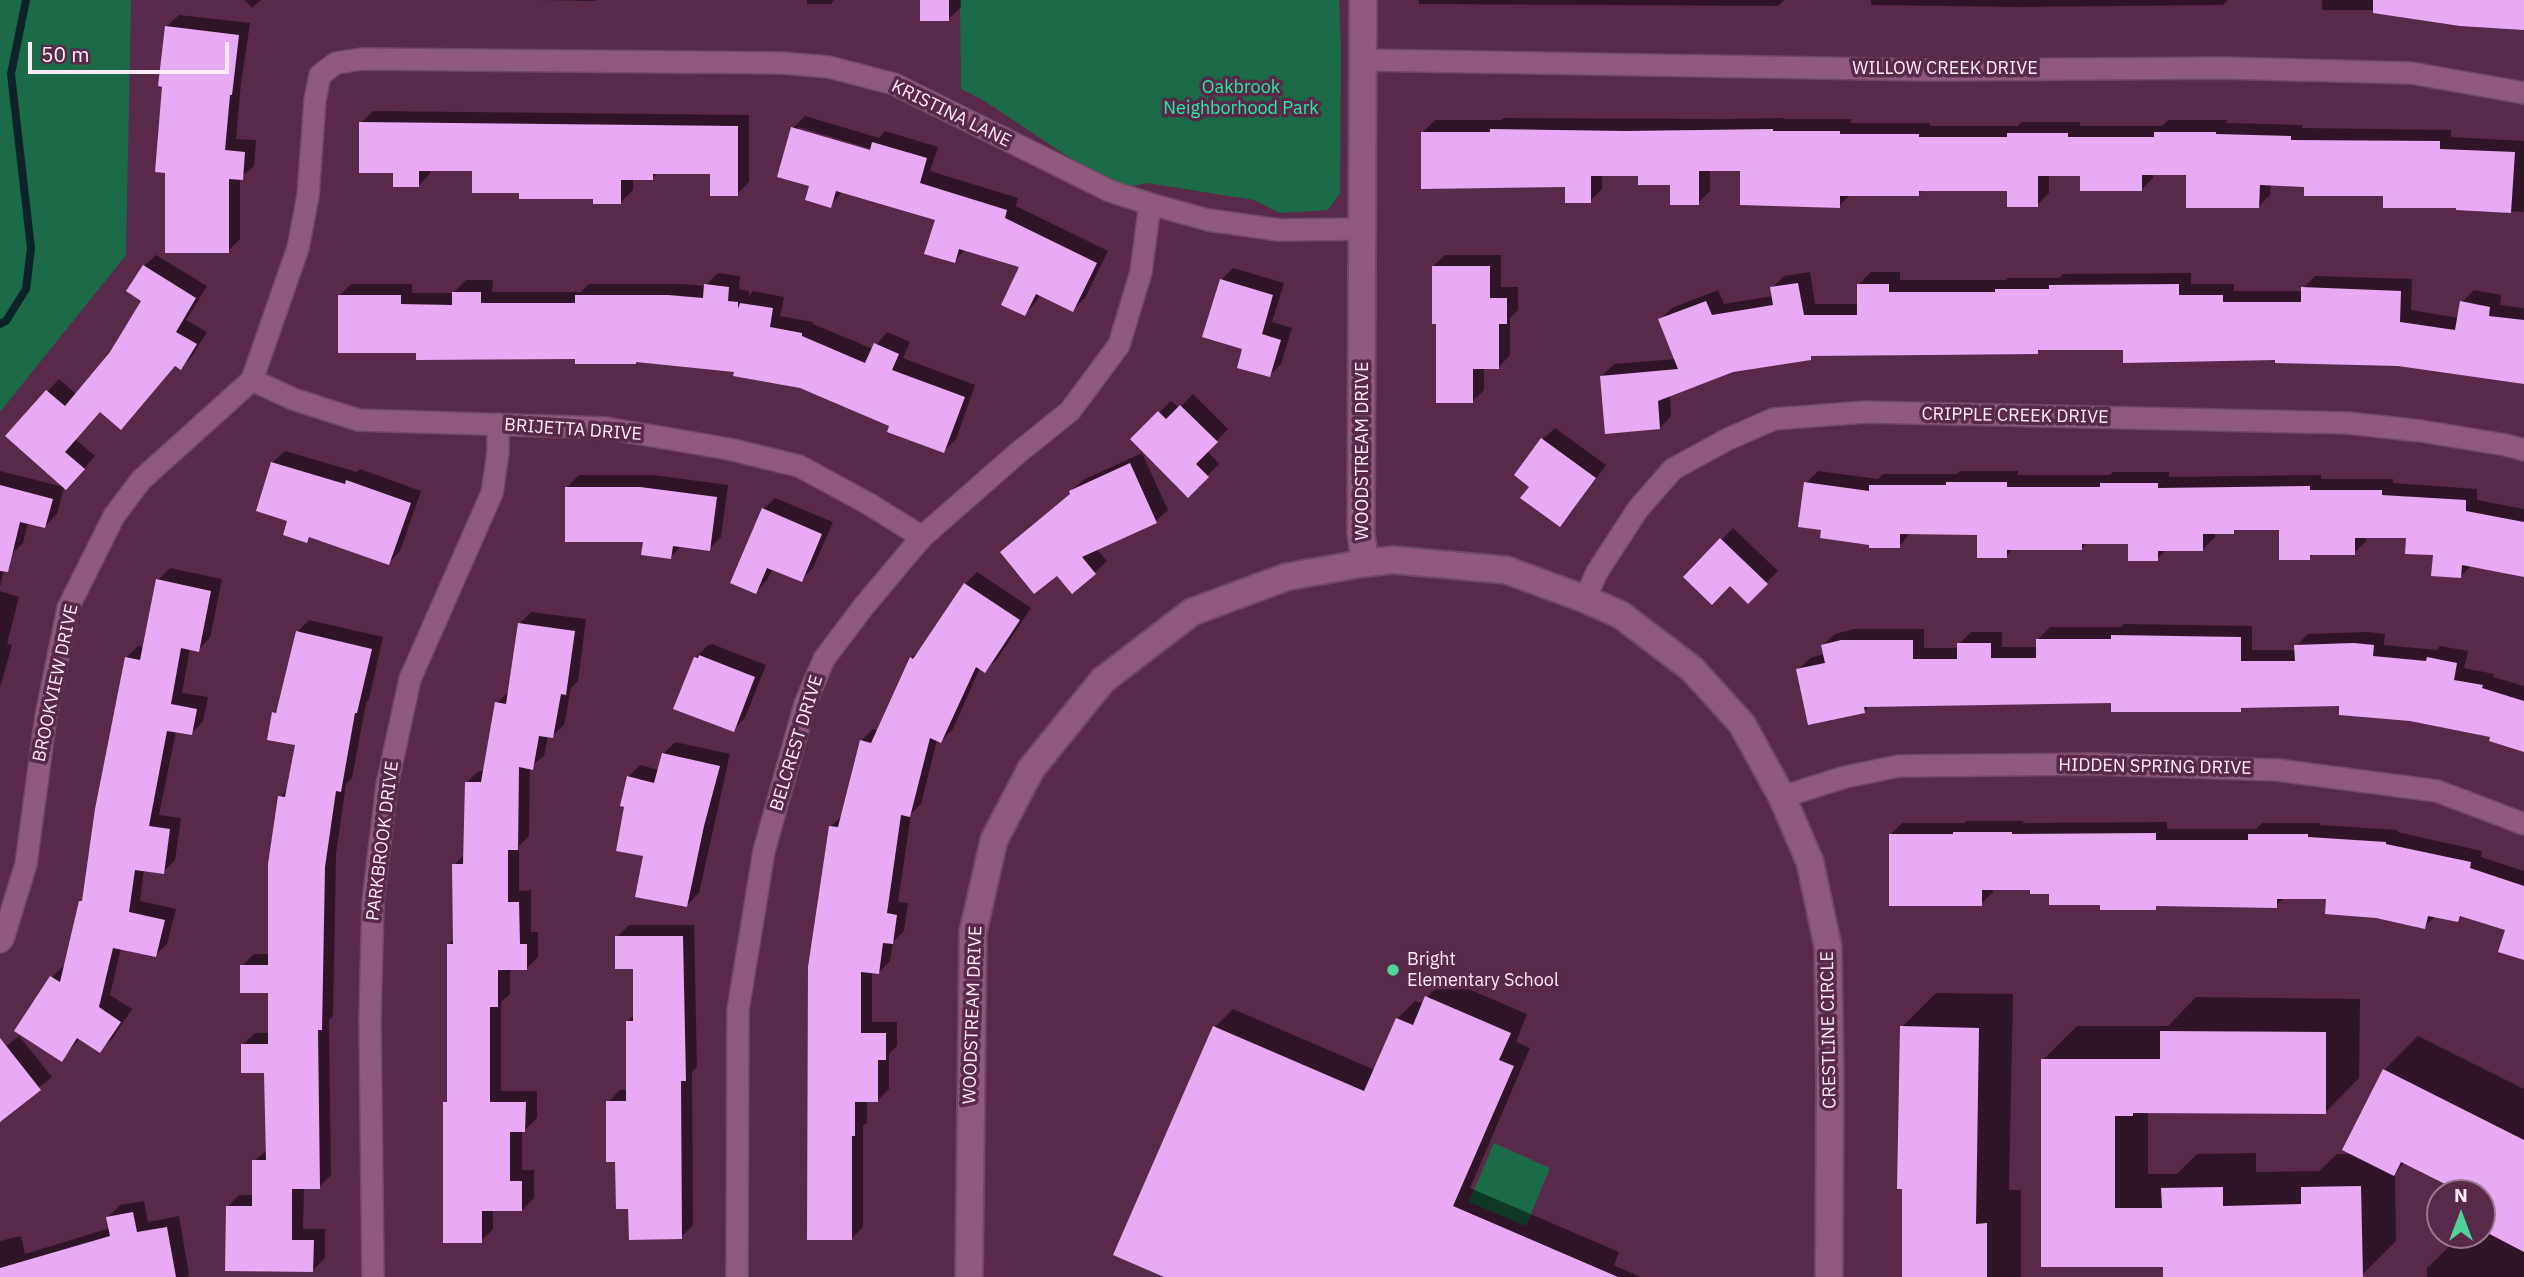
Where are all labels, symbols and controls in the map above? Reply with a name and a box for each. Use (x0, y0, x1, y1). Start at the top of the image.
scale bar (32, 28, 233, 72)
text: 50 m (41, 40, 90, 68)
street label: WILLOW CREEK DRIVE (1852, 58, 2038, 80)
street label: KRISTINA LANE (888, 76, 1014, 152)
park label: Oakbrook Neighborhood Park (1163, 77, 1319, 119)
street label: WOODSTREAM DRIVE (1352, 362, 1374, 540)
street label: CRIPPLE CREEK DRIVE (1921, 404, 2109, 428)
street label: BRIJETTA DRIVE (503, 414, 643, 446)
street label: BROOKVIEW DRIVE (29, 602, 83, 764)
street label: BELCREST DRIVE (766, 672, 828, 814)
street label: HIDDEN SPRING DRIVE (2058, 755, 2252, 779)
street label: PARKBROOK DRIVE (362, 760, 404, 922)
street label: WOODSTREAM DRIVE (959, 925, 987, 1105)
place label: Bright Elementary School (1407, 949, 1559, 992)
street label: CRESTLINE CIRCLE (1817, 951, 1841, 1109)
marker: Bright Elementary School (1385, 962, 1401, 978)
north arrow (2426, 1179, 2496, 1249)
text: N (2454, 1183, 2468, 1207)

